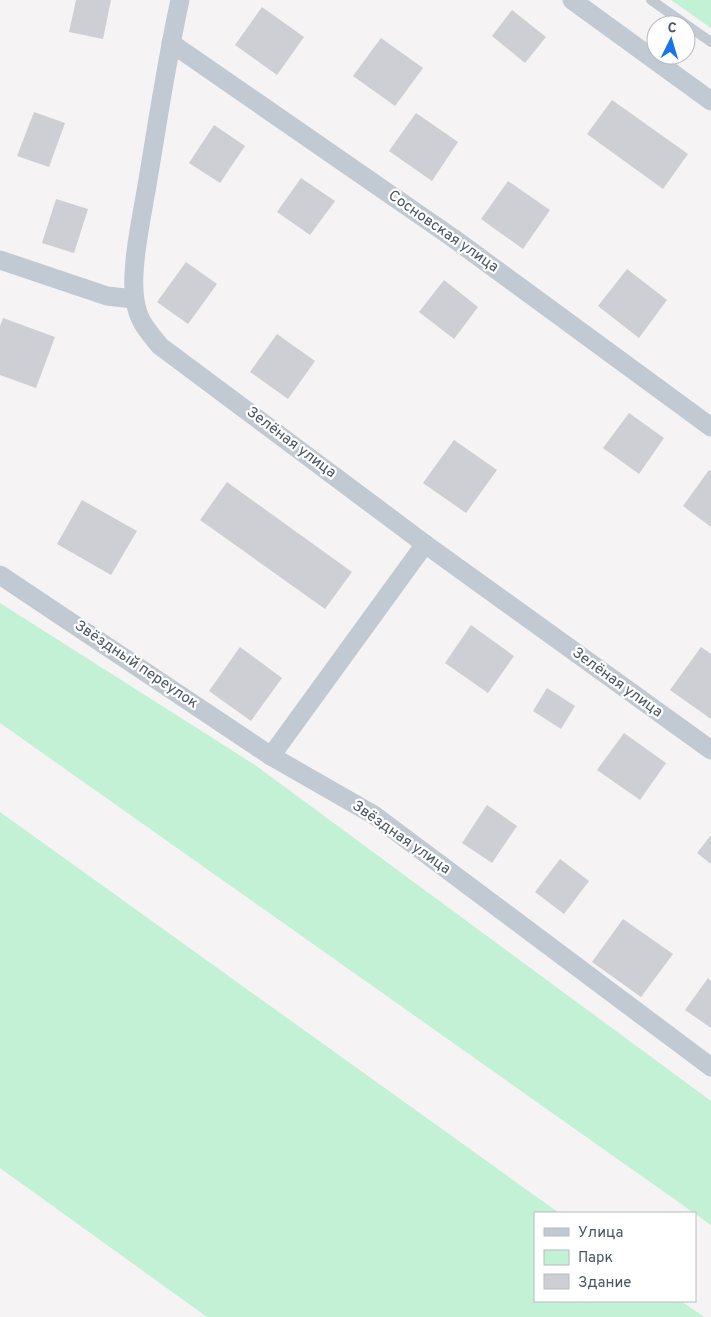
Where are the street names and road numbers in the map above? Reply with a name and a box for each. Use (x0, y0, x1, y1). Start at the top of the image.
street label: Сосновская улица (384, 187, 502, 277)
street label: Зелёная улица (242, 403, 340, 483)
street label: Звёздный переулок (71, 617, 201, 713)
street label: Зелёная улица (568, 644, 666, 722)
street label: Звёздная улица (348, 797, 454, 879)

